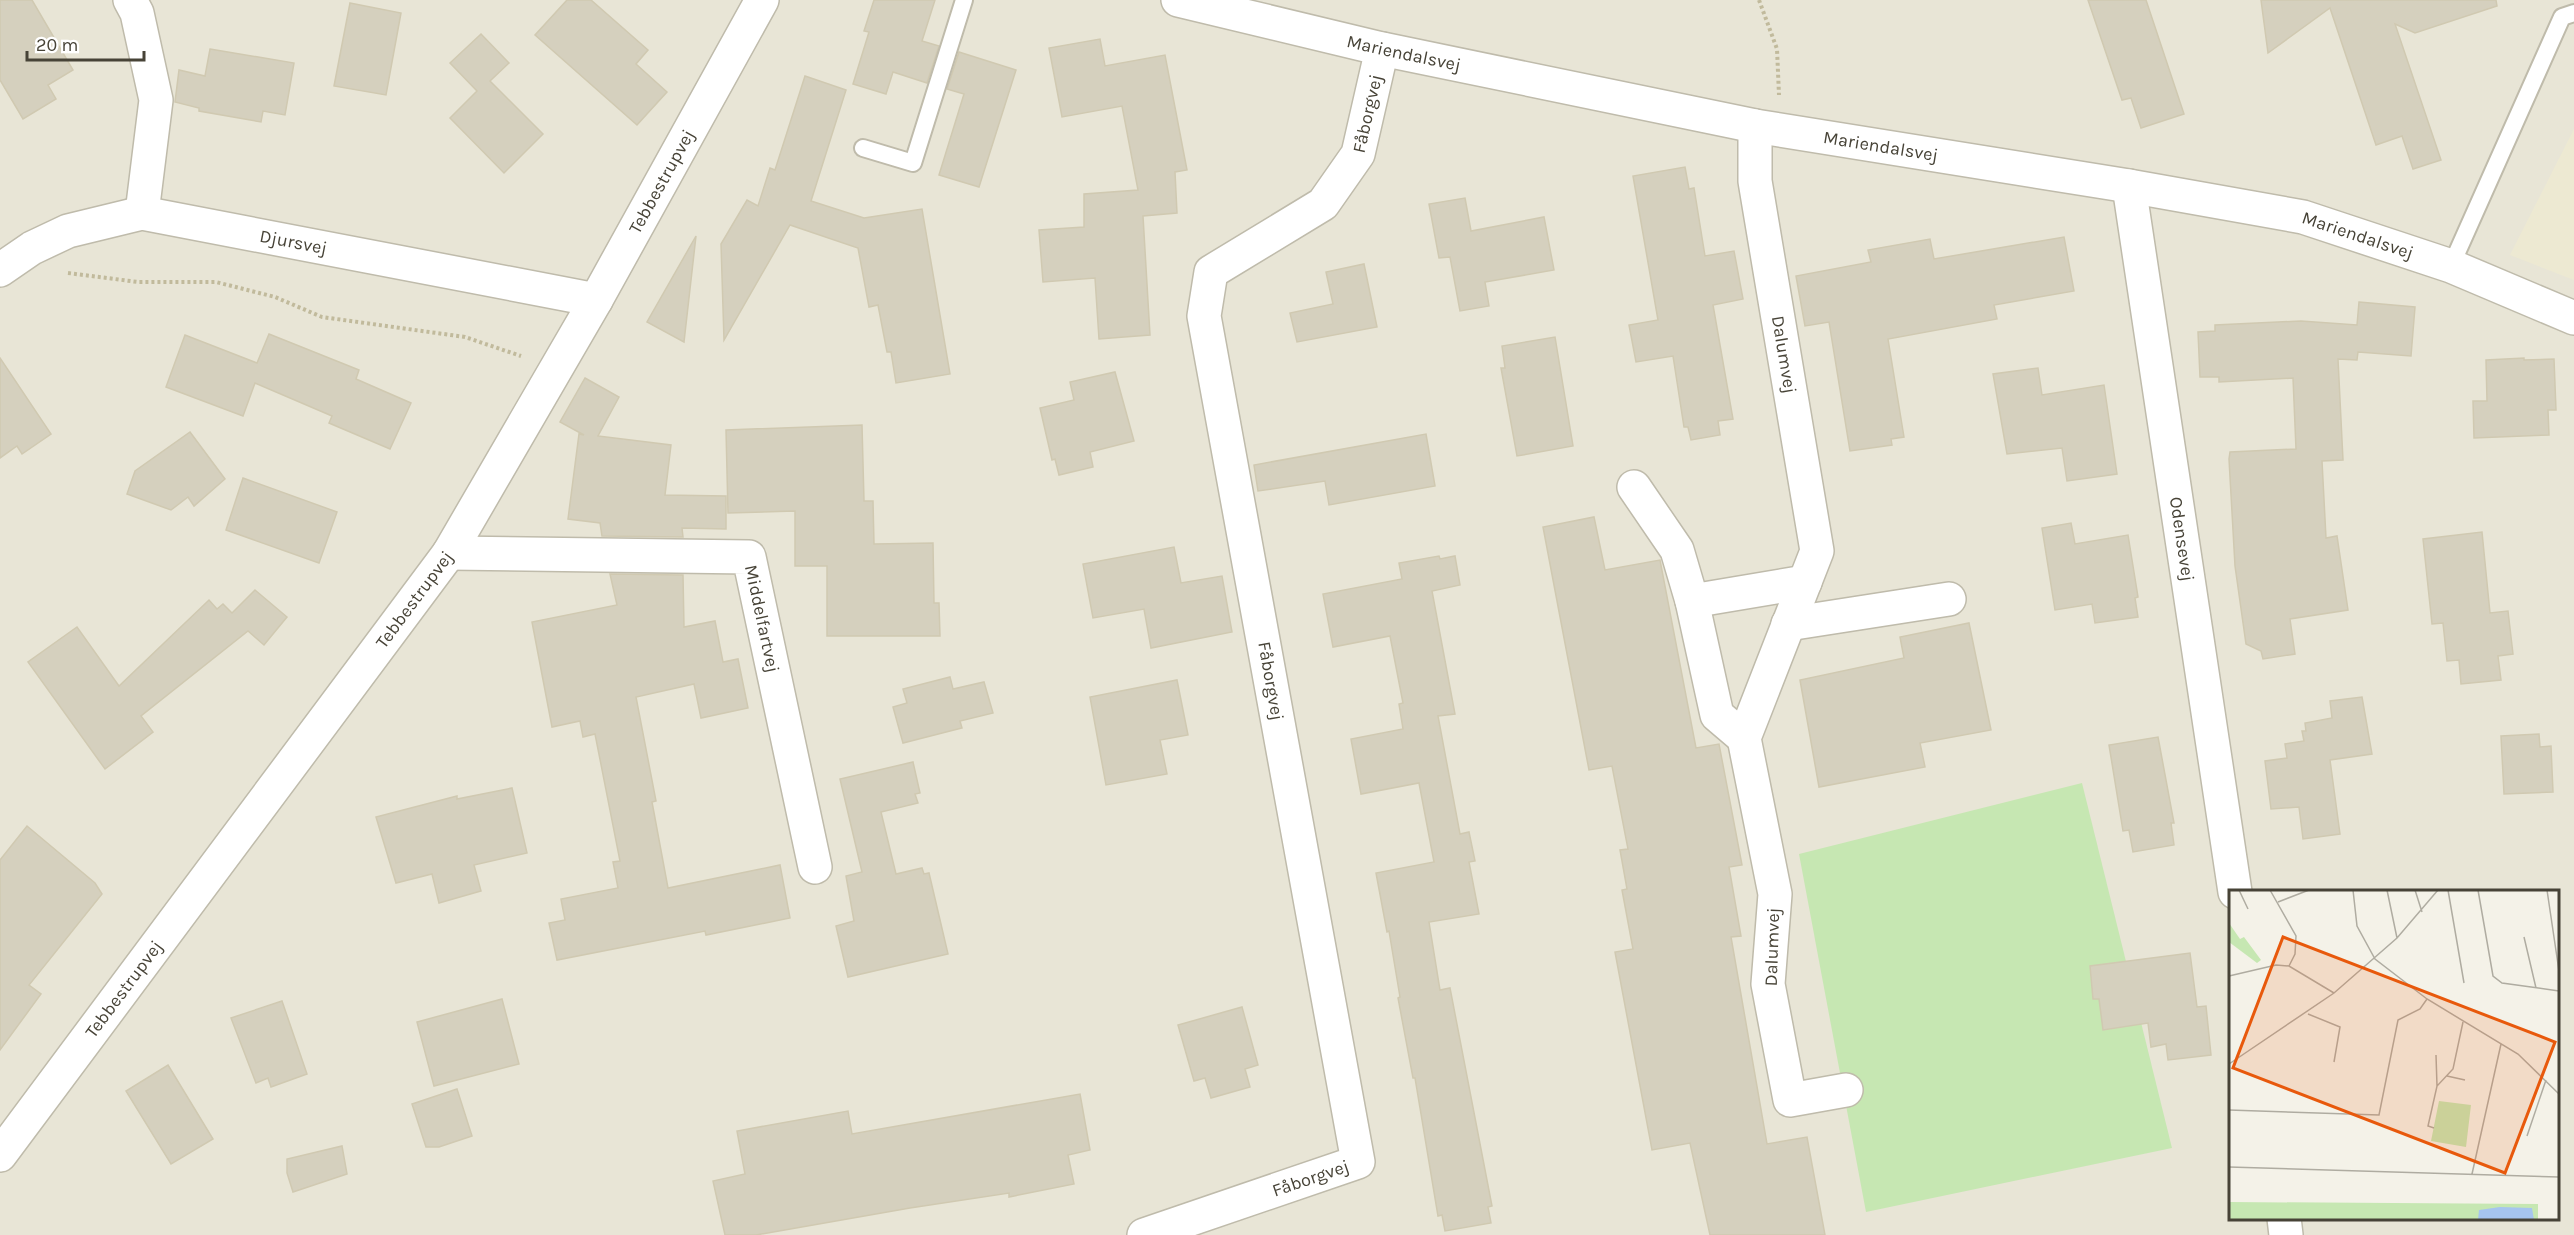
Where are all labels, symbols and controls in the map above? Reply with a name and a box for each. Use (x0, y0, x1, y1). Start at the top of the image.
scale bar (27, 24, 144, 62)
street label: Mariendalsvej (1344, 30, 1463, 76)
text: 20 m (36, 34, 78, 56)
street label: Fåborgvej (1348, 72, 1387, 155)
street label: Tebbestrupvej (624, 126, 699, 237)
street label: Mariendalsvej (1822, 126, 1940, 166)
street label: Mariendalsvej (2299, 206, 2417, 264)
street label: Djursvej (258, 225, 329, 259)
street label: Dalumvej (1767, 314, 1801, 395)
street label: Odensevej (2165, 495, 2199, 583)
street label: Tebbestrupvej (371, 547, 458, 652)
street label: Middelfartvej (740, 563, 784, 674)
street label: Fåborgvej (1253, 640, 1289, 722)
inset map (2229, 890, 2559, 1220)
street label: Dalumvej (1760, 907, 1784, 987)
street label: Tebbestrupvej (80, 936, 167, 1042)
street label: Fåborgvej (1269, 1155, 1352, 1201)

